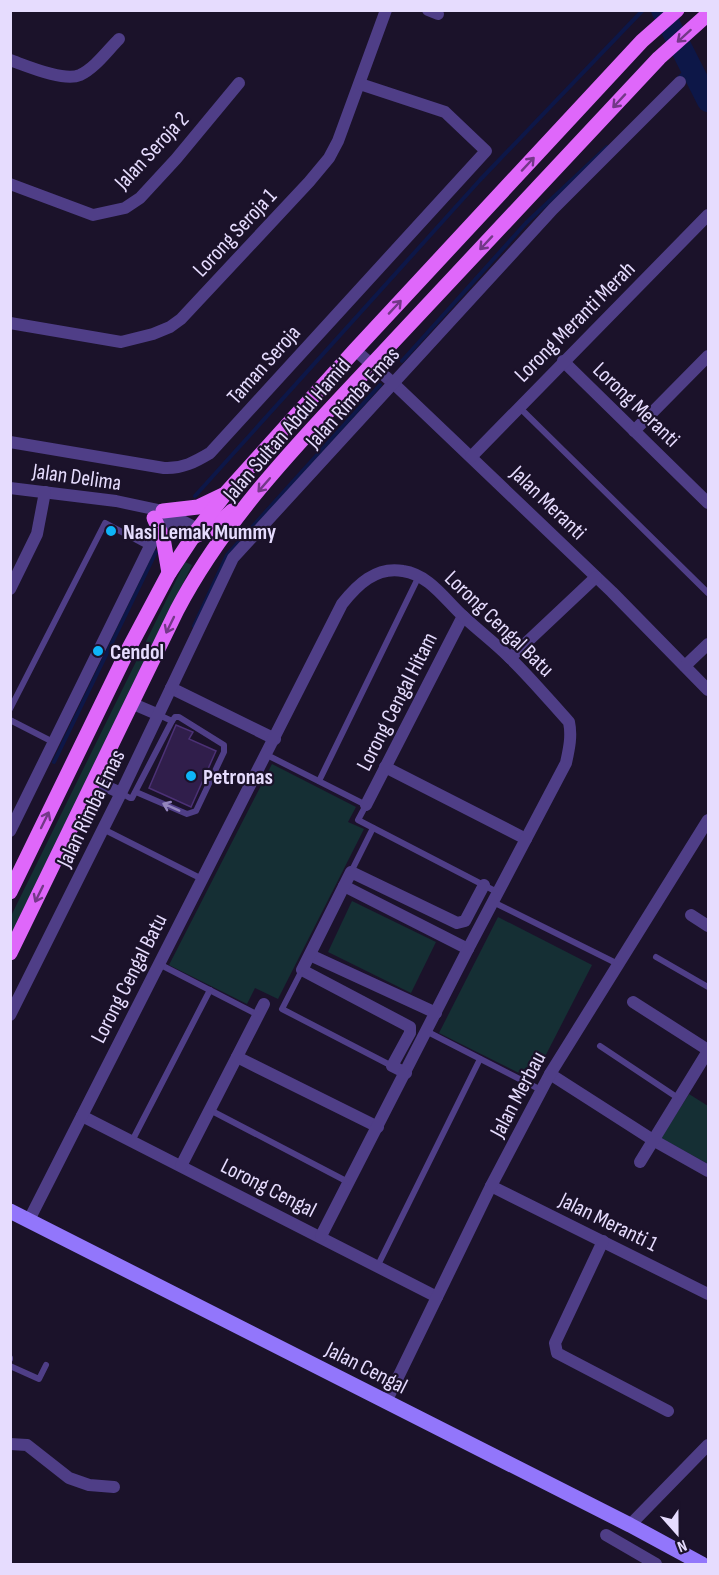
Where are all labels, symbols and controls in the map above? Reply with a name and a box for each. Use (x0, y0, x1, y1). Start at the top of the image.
one-way arrow (677, 29, 692, 43)
one-way arrow (612, 93, 626, 108)
street label: Jalan Seroja 2 (109, 106, 195, 196)
one-way arrow (521, 157, 535, 172)
street label: Lorong Seroja 1 (187, 183, 283, 283)
one-way arrow (479, 236, 493, 251)
street label: Lorong Meranti Merah (509, 256, 641, 388)
one-way arrow (388, 300, 402, 315)
street label: Taman Seroja (222, 320, 307, 410)
street label: Jalan Rimba Emas (300, 342, 406, 455)
street label: Jalan Sultan Abdul Hamid (217, 353, 357, 508)
street label: Lorong Meranti (587, 357, 685, 453)
street label: Jalan Delima (30, 458, 123, 497)
street label: Jalan Meranti (504, 460, 592, 546)
one-way arrow (257, 477, 271, 492)
place label: Nasi Lemak Mummy (123, 519, 276, 546)
marker: Nasi Lemak Mummy (104, 524, 118, 538)
street label: Lorong Cengal Batu (439, 565, 559, 683)
one-way arrow (164, 615, 176, 633)
street label: Lorong Cengal Hitam (351, 628, 444, 775)
place label: Cendol (110, 639, 164, 666)
marker: Cendol (91, 644, 105, 658)
street label: Jalan Rimba Emas (51, 745, 131, 873)
place label: Petronas (203, 764, 273, 791)
marker: Petronas (184, 769, 198, 783)
one-way arrow (162, 801, 180, 813)
one-way arrow (40, 812, 52, 830)
one-way arrow (32, 885, 44, 903)
street label: Lorong Cengal Batu (85, 910, 173, 1048)
street label: Jalan Merbau (484, 1047, 552, 1143)
street label: Lorong Cengal (216, 1153, 321, 1224)
street label: Jalan Meranti 1 (554, 1186, 662, 1258)
street label: Jalan Cengal (320, 1336, 412, 1400)
north arrow (647, 1503, 707, 1563)
text: N (674, 1535, 689, 1556)

